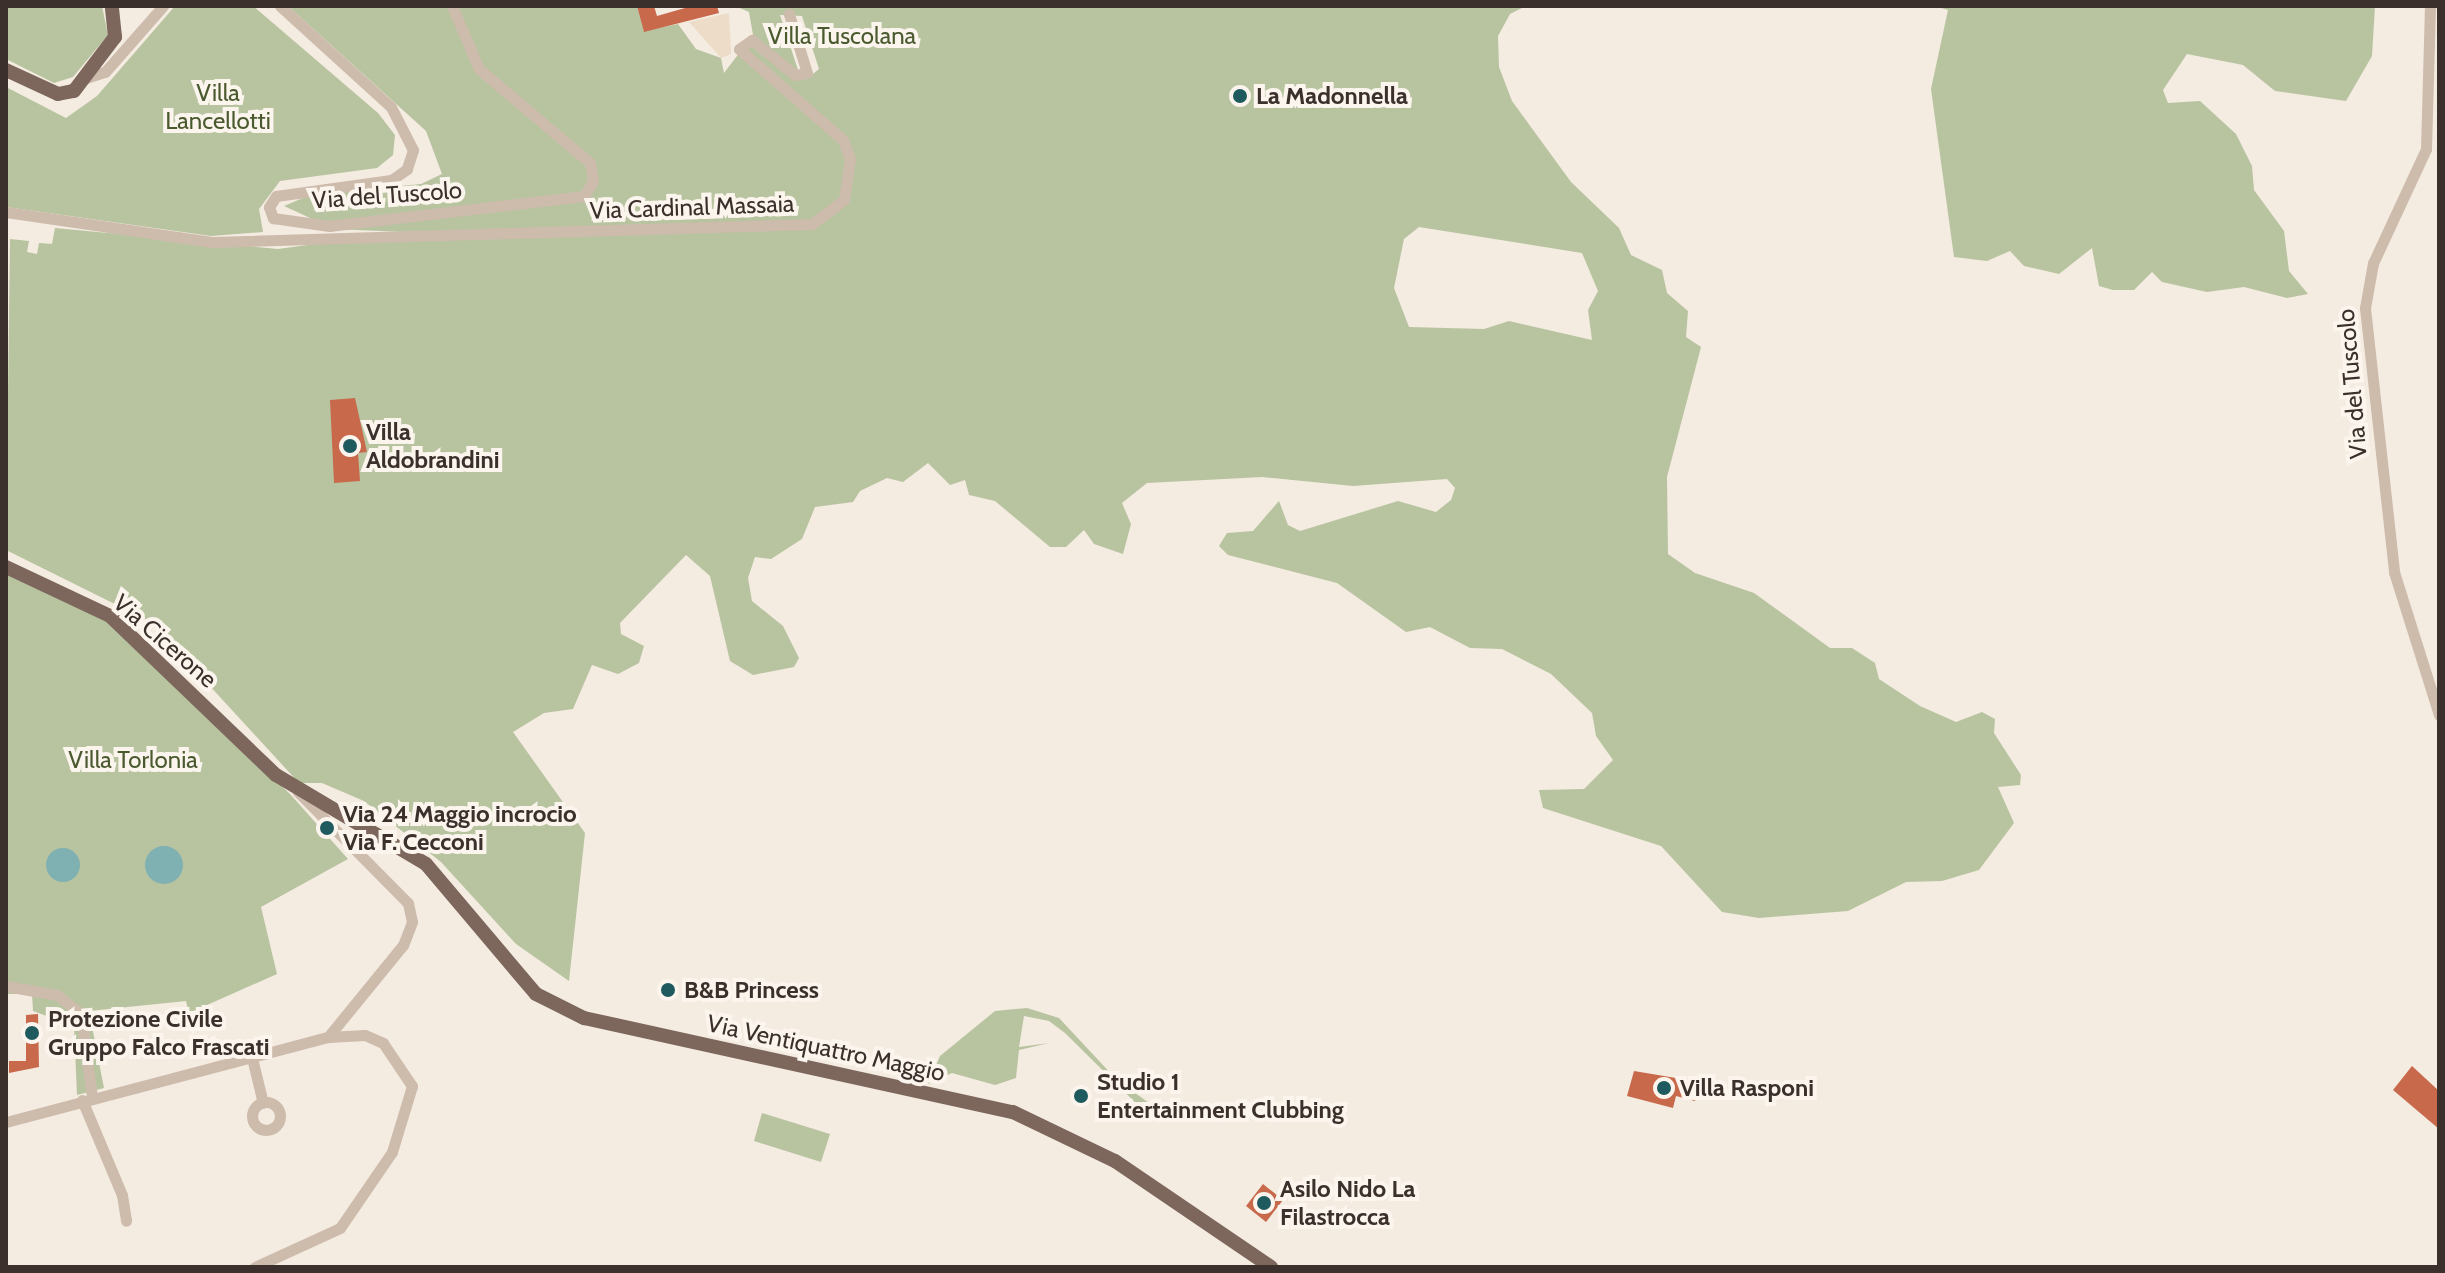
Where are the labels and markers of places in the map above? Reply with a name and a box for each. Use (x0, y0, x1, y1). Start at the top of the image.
place label: La Madonnella (1256, 82, 1408, 110)
marker: La Madonnella (1231, 87, 1249, 105)
place label: Villa Aldobrandini (366, 418, 500, 474)
marker: Villa Aldobrandini (341, 437, 359, 455)
place label: Via 24 Maggio incrocio Via F. Cecconi (343, 800, 577, 856)
marker: Via 24 Maggio incrocio Via F. Cecconi (318, 819, 336, 837)
place label: B&B Princess (684, 976, 819, 1004)
marker: B&B Princess (659, 981, 677, 999)
place label: Protezione Civile Gruppo Falco Frascati (48, 1005, 269, 1061)
marker: Protezione Civile Gruppo Falco Frascati (23, 1024, 41, 1042)
place label: Studio 1 Entertainment Clubbing (1097, 1068, 1344, 1124)
place label: Villa Rasponi (1680, 1074, 1814, 1102)
marker: Villa Rasponi (1655, 1079, 1673, 1097)
marker: Studio 1 Entertainment Clubbing (1072, 1087, 1090, 1105)
place label: Asilo Nido La Filastrocca (1280, 1175, 1415, 1231)
marker: Asilo Nido La Filastrocca (1255, 1194, 1273, 1212)

